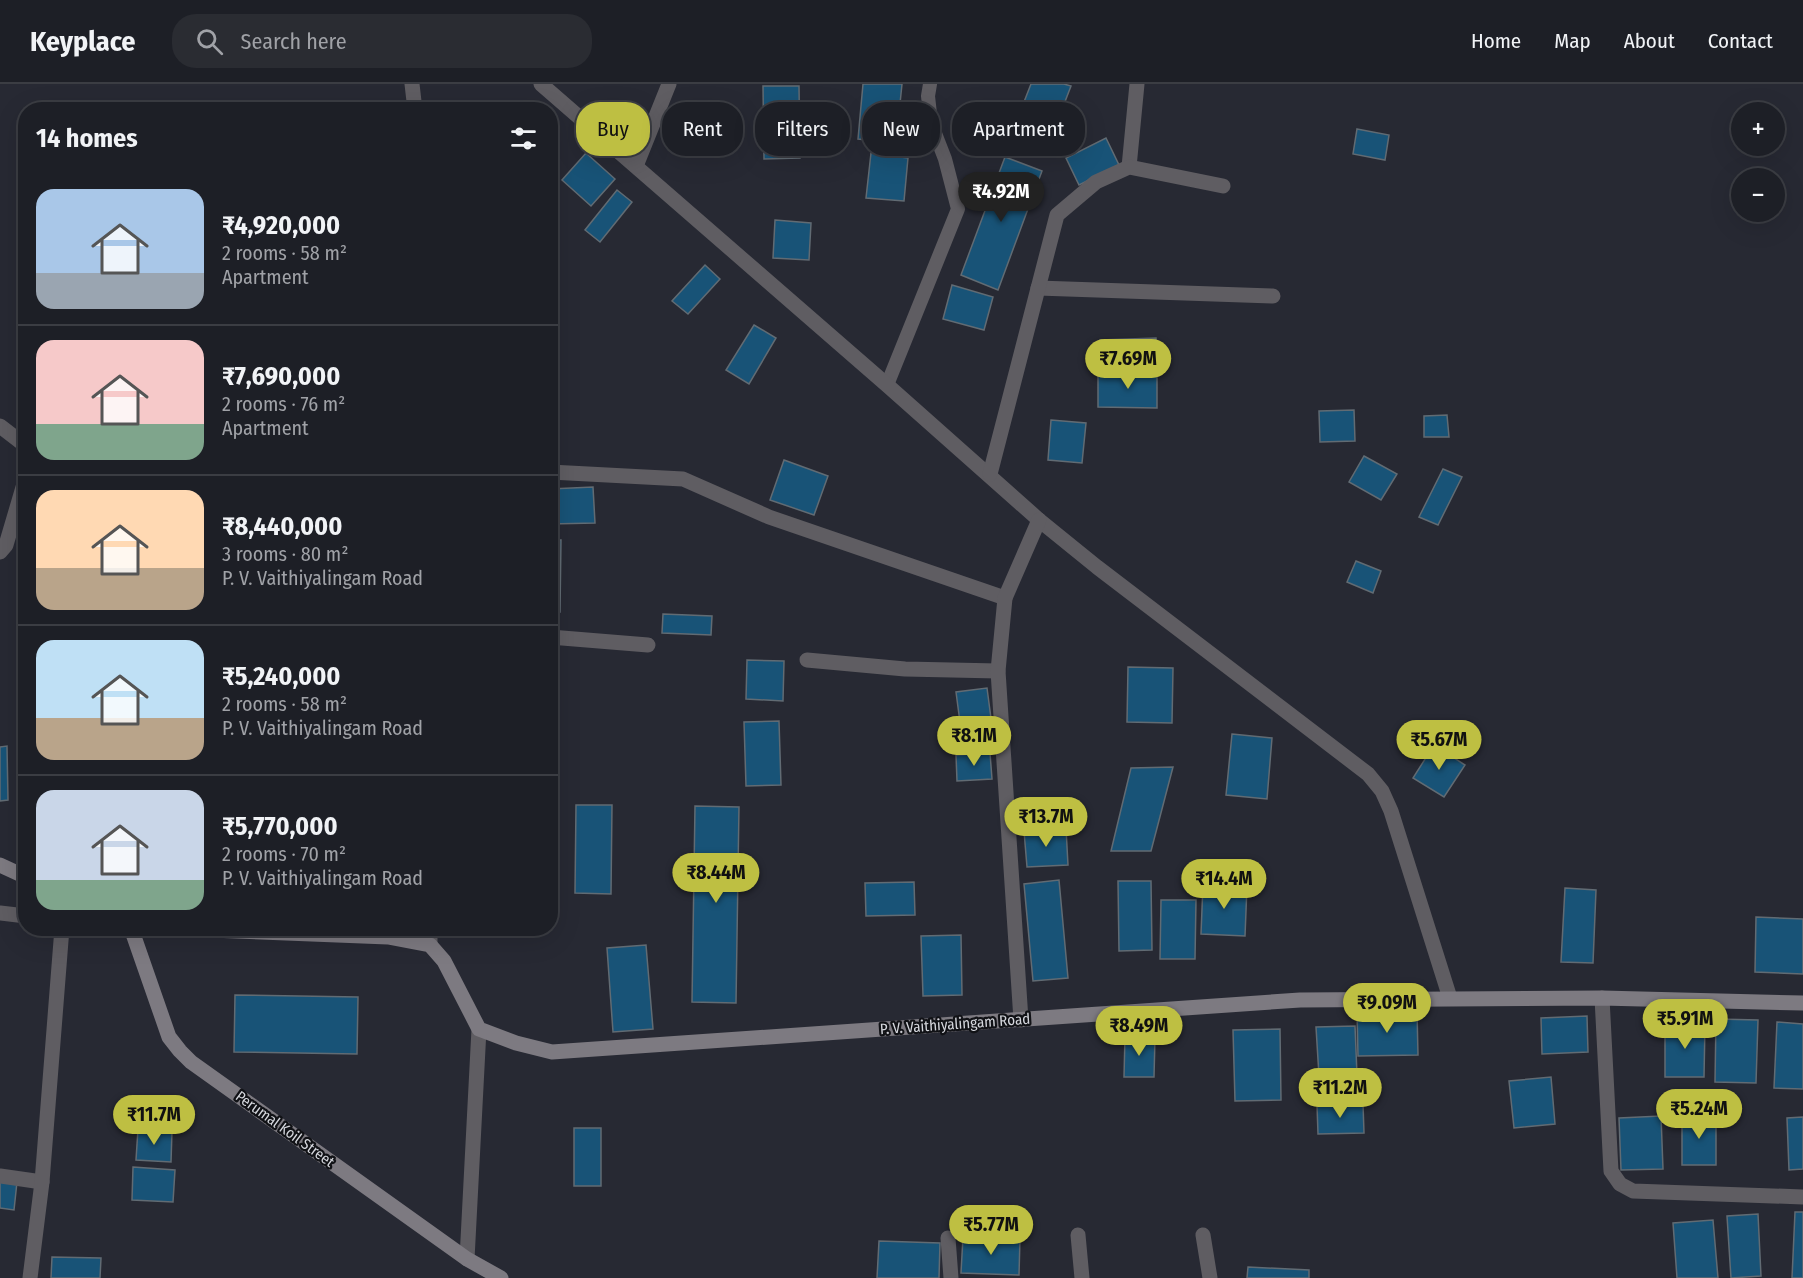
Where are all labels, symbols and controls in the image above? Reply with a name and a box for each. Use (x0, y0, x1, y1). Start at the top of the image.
search box (172, 14, 592, 68)
text: Keyplace (30, 25, 136, 58)
icon: search (193, 25, 226, 58)
text: Search here (241, 28, 347, 55)
text: Home (1471, 28, 1521, 54)
text: Map (1554, 28, 1591, 54)
text: About (1624, 28, 1675, 54)
text: Contact (1708, 28, 1773, 54)
chip: Buy (576, 102, 650, 156)
chip: Rent (662, 102, 743, 156)
chip: Filters (755, 102, 850, 156)
chip: New (862, 102, 940, 156)
chip: Apartment (952, 102, 1085, 156)
map controls (1731, 102, 1785, 222)
button: + (1731, 102, 1785, 156)
icon: filters (507, 122, 540, 155)
text: 14 homes (36, 123, 138, 154)
button: − (1731, 168, 1785, 222)
pin: ₹4.92M (952, 172, 1050, 223)
text: ₹4.92M (972, 179, 1030, 203)
text: ₹4,920,000 (222, 210, 340, 241)
icon: home (84, 213, 156, 285)
text: 2 rooms · 58 m² (222, 241, 347, 265)
text: Apartment (222, 265, 309, 289)
pin: ₹7.69M (1079, 339, 1177, 390)
text: ₹7.69M (1099, 346, 1157, 370)
text: ₹7,690,000 (222, 361, 340, 392)
icon: home (84, 364, 156, 436)
text: 2 rooms · 76 m² (222, 392, 345, 416)
text: Apartment (222, 416, 309, 440)
text: ₹8,440,000 (222, 511, 343, 542)
icon: home (84, 514, 156, 586)
text: 3 rooms · 80 m² (222, 542, 348, 566)
text: P. V. Vaithiyalingam Road (222, 566, 423, 590)
text: ₹5,240,000 (222, 661, 341, 692)
icon: home (84, 664, 156, 736)
text: 2 rooms · 58 m² (222, 692, 347, 716)
text: P. V. Vaithiyalingam Road (222, 716, 423, 740)
pin: ₹8.1M (932, 716, 1016, 767)
pin: ₹5.67M (1390, 720, 1488, 771)
text: ₹8.1M (951, 723, 997, 747)
text: ₹5.67M (1411, 727, 1468, 751)
pin: ₹13.7M (997, 797, 1095, 848)
text: ₹13.7M (1018, 804, 1074, 828)
text: ₹5,770,000 (222, 811, 338, 842)
icon: home (84, 814, 156, 886)
text: 2 rooms · 70 m² (222, 842, 346, 866)
pin: ₹8.44M (667, 853, 765, 904)
pin: ₹14.4M (1175, 859, 1273, 910)
text: ₹8.44M (686, 860, 746, 884)
text: P. V. Vaithiyalingam Road (222, 866, 423, 890)
text: ₹14.4M (1195, 866, 1253, 890)
pin: ₹9.09M (1338, 983, 1436, 1034)
text: ₹9.09M (1357, 990, 1417, 1014)
pin: ₹5.91M (1636, 999, 1734, 1050)
pin: ₹8.49M (1090, 1006, 1188, 1057)
text: ₹5.91M (1657, 1006, 1713, 1030)
street label: P. V. Vaithiyalingam Road (879, 1010, 1031, 1038)
text: ₹8.49M (1110, 1013, 1168, 1037)
pin: ₹11.2M (1291, 1068, 1389, 1119)
text: ₹11.2M (1313, 1075, 1367, 1099)
street label: Perumal Koil Street (232, 1087, 338, 1171)
pin: ₹5.24M (1650, 1089, 1748, 1140)
pin: ₹11.7M (105, 1095, 203, 1146)
text: ₹5.24M (1670, 1096, 1728, 1120)
text: ₹11.7M (127, 1102, 181, 1126)
pin: ₹5.77M (942, 1205, 1040, 1256)
text: ₹5.77M (963, 1212, 1019, 1236)

